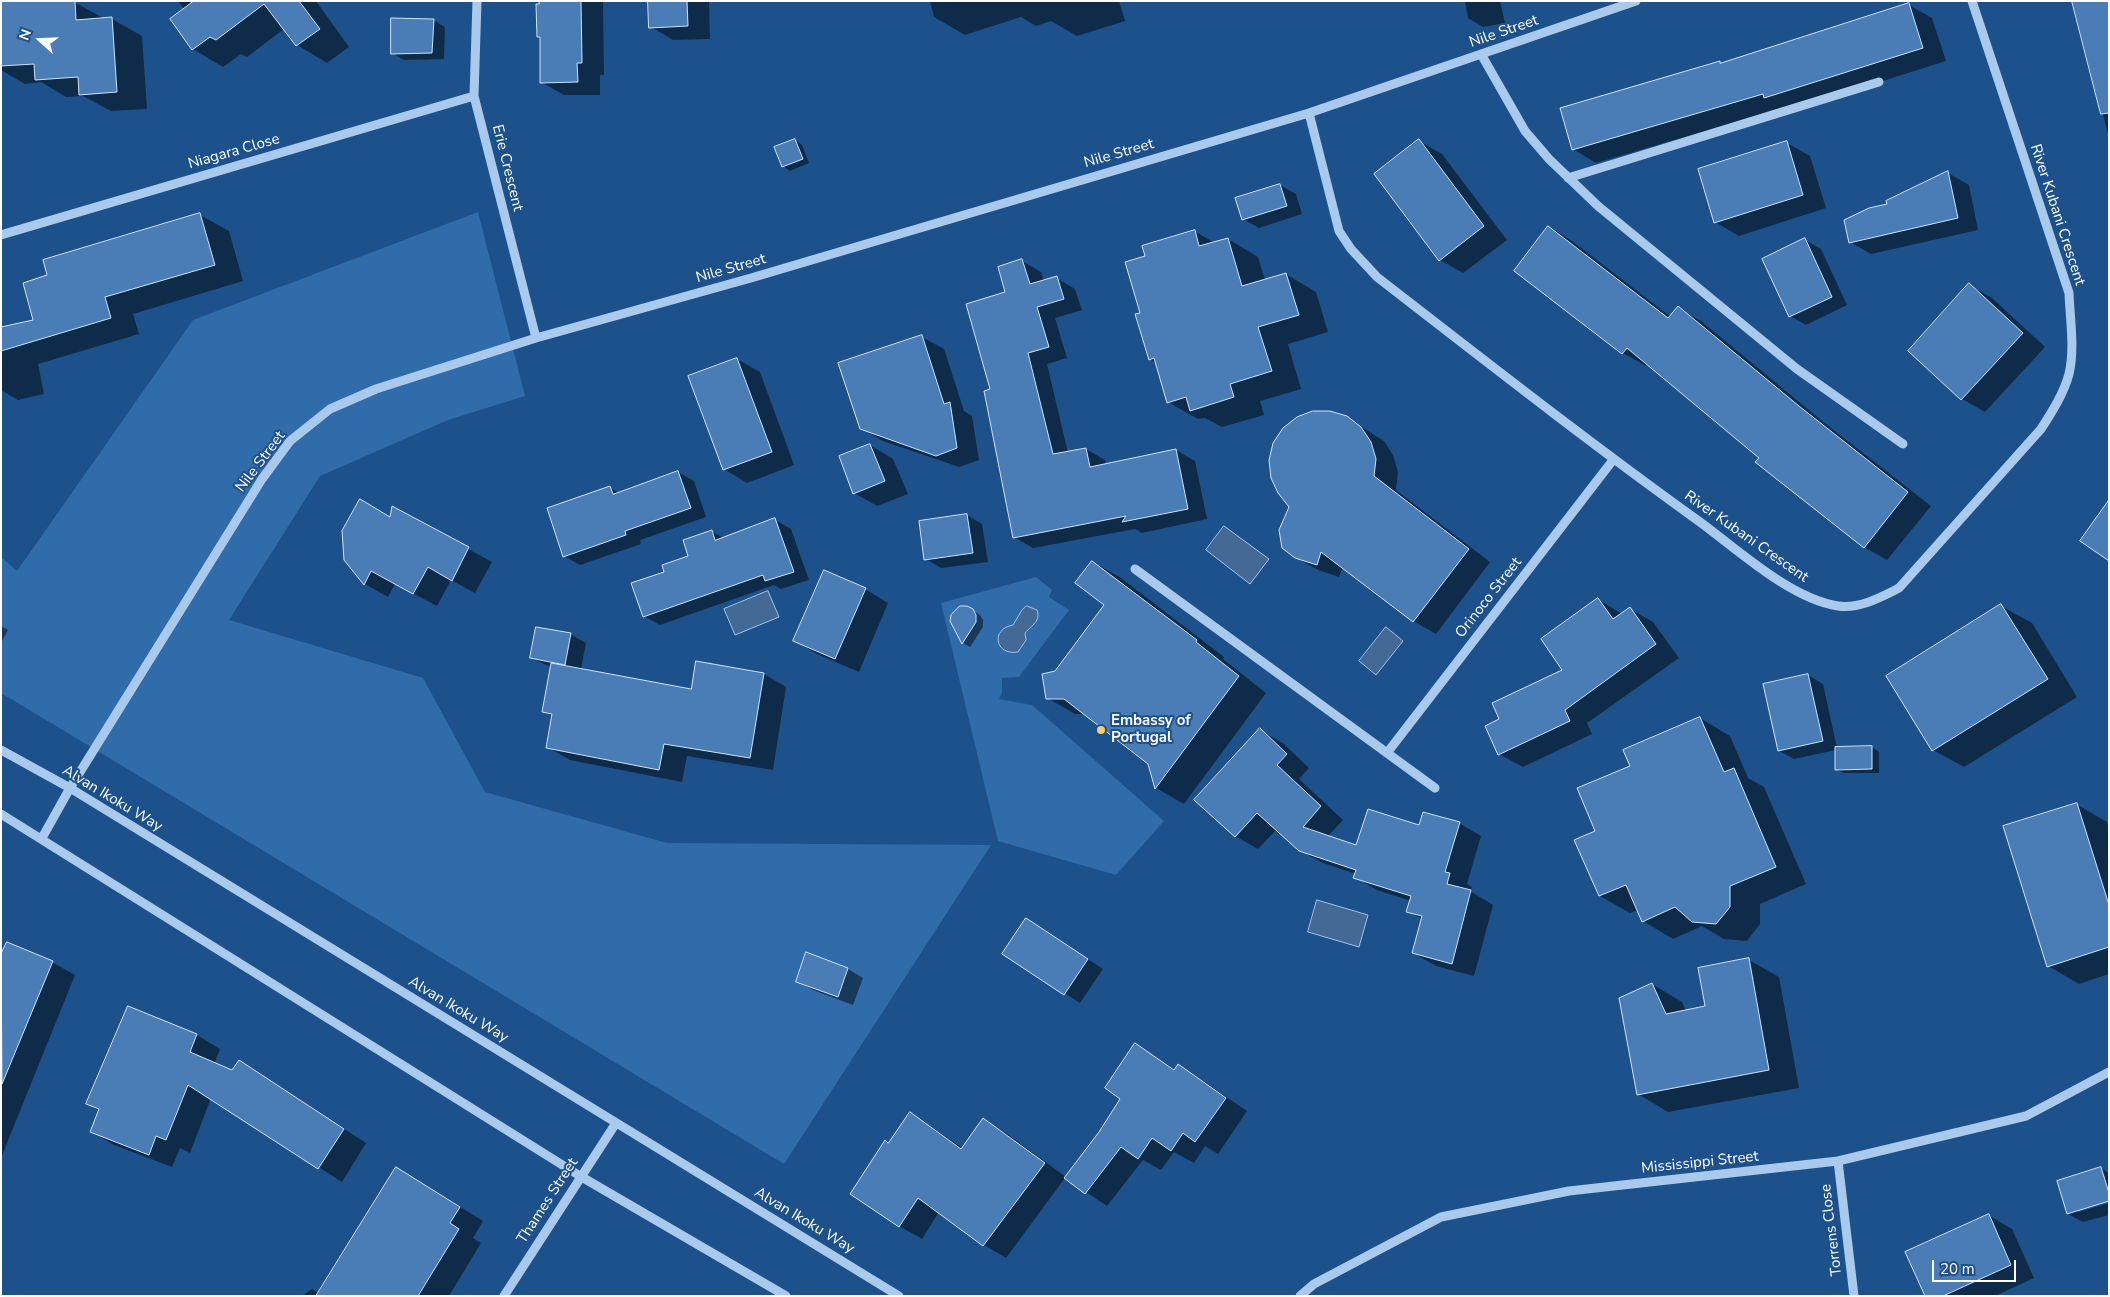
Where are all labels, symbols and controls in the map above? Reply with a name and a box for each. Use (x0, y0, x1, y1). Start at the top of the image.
street label: Nile Street (1467, 12, 1541, 52)
north arrow (15, 15, 65, 65)
text: N (15, 27, 36, 43)
street label: Erie Crescent (488, 123, 526, 213)
street label: Niagara Close (186, 130, 282, 174)
street label: Nile Street (1082, 135, 1156, 173)
street label: River Kubani Crescent (2026, 142, 2088, 288)
street label: Nile Street (694, 250, 768, 288)
street label: Nile Street (232, 428, 290, 496)
street label: River Kubani Crescent (1680, 487, 1812, 587)
street label: Orinoco Street (1452, 554, 1526, 642)
place label: Embassy of Portugal (1111, 712, 1191, 747)
marker: Embassy of Portugal (1095, 724, 1107, 736)
street label: Alvan Ikoku Way (59, 762, 165, 836)
street label: Alvan Ikoku Way (405, 973, 511, 1047)
street label: Mississippi Street (1640, 1148, 1760, 1178)
street label: Thames Street (514, 1155, 582, 1247)
street label: Torrens Close (1817, 1183, 1847, 1277)
street label: Alvan Ikoku Way (751, 1184, 857, 1258)
scale bar (1935, 1250, 2019, 1282)
text: 20 m (1940, 1259, 1975, 1279)

